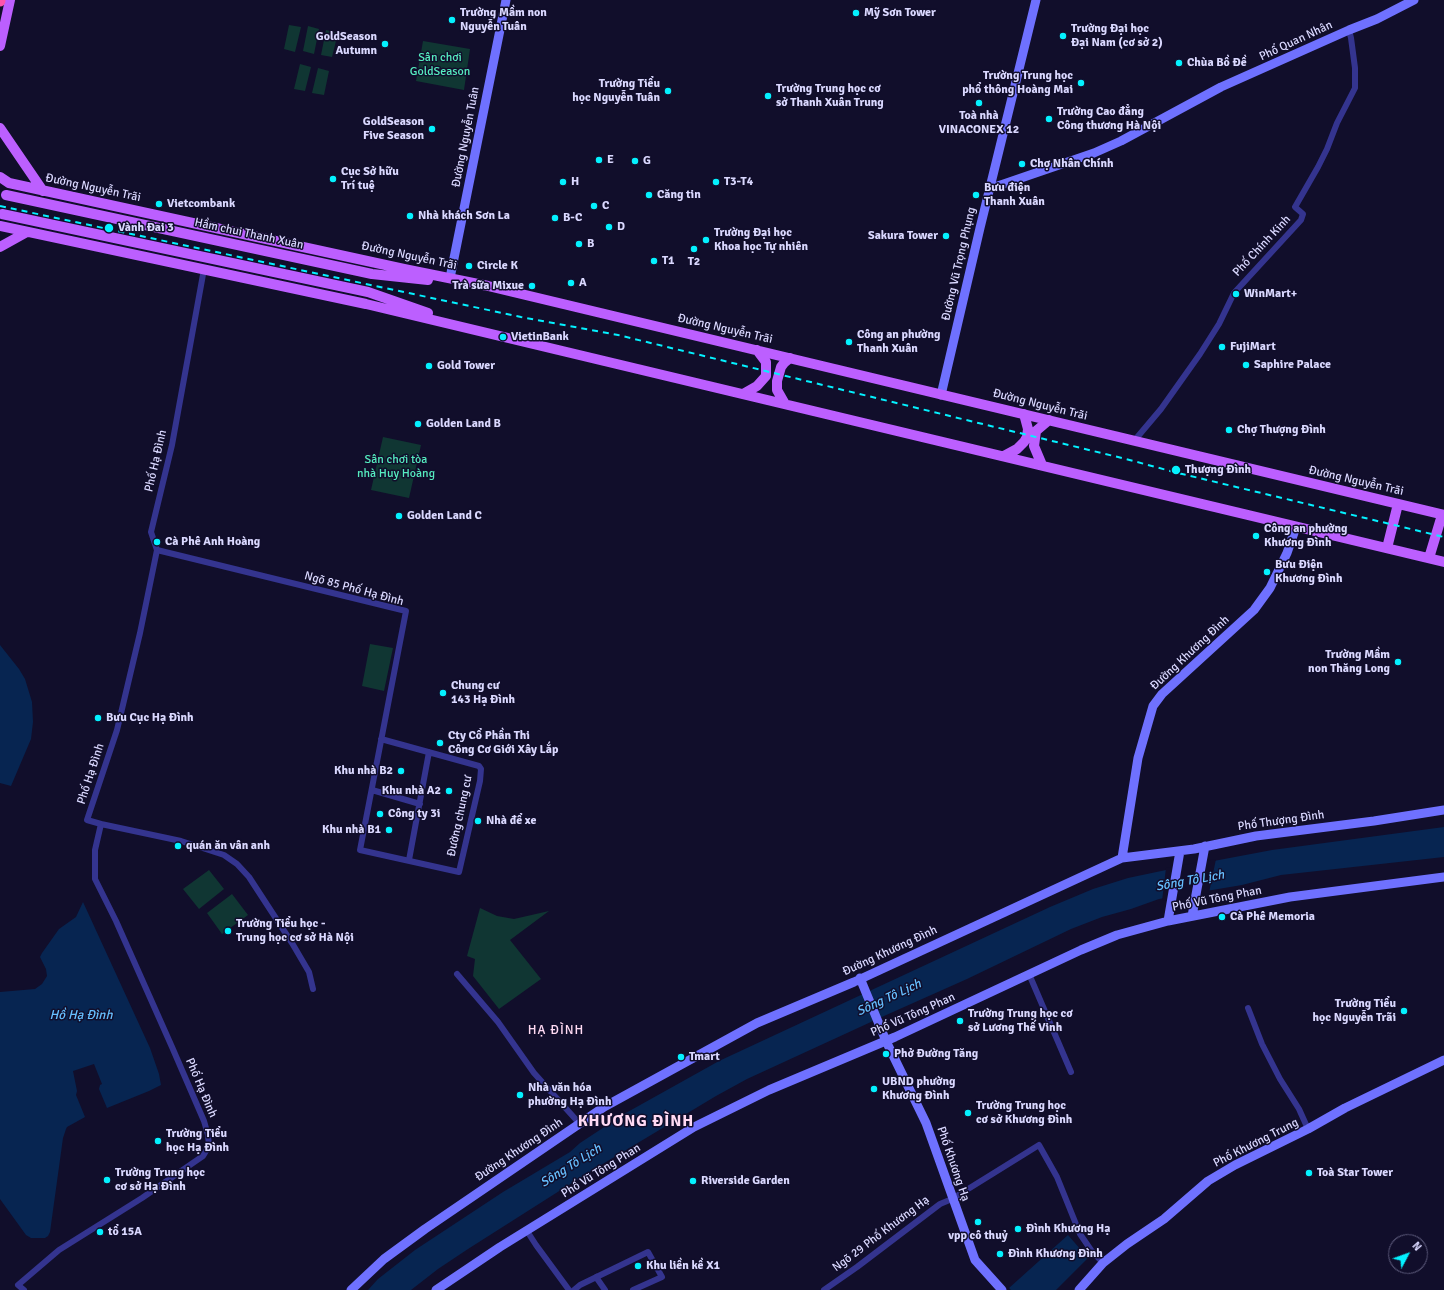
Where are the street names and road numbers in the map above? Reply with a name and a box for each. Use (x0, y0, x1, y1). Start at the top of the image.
street label: Phố Quan Nhân (1257, 18, 1335, 64)
street label: Đường Nguyễn Tuân (449, 85, 483, 189)
street label: Đường Nguyễn Trãi (44, 171, 142, 205)
street label: Đường Vũ Trọng Phụng (939, 206, 979, 322)
street label: Phố Chính Kinh (1230, 212, 1294, 280)
street label: Hầm chui Thanh Xuân (193, 215, 305, 253)
street label: Đường Nguyễn Trãi (360, 239, 458, 273)
street label: Đường Nguyễn Trãi (676, 311, 774, 347)
street label: Đường Nguyễn Trãi (991, 386, 1089, 424)
street label: Phố Hạ Đình (142, 429, 170, 493)
street label: Đường Nguyễn Trãi (1307, 463, 1405, 499)
street label: Ngõ 85 Phố Hạ Đình (303, 569, 405, 609)
street label: Đường Khương Đình (1148, 613, 1232, 693)
street label: Phố Hạ Đình (74, 742, 108, 806)
street label: Đường chung cư (444, 774, 476, 858)
street label: Phố Thượng Đình (1237, 808, 1325, 834)
street label: Phố Vũ Tông Phan (1171, 883, 1263, 915)
street label: Đường Khương Đình (840, 923, 940, 979)
street label: Phố Vũ Tông Phan (869, 990, 957, 1040)
street label: Phố Hạ Đình (182, 1056, 220, 1120)
street label: Đường Khương Đình (472, 1115, 566, 1185)
street label: Phố Khương Trung (1211, 1115, 1301, 1171)
street label: Phố Khương Hạ (933, 1125, 973, 1203)
street label: Phố Vũ Tông Phan (559, 1141, 643, 1201)
street label: Ngõ 29 Phố Khương Hạ (830, 1193, 932, 1275)

